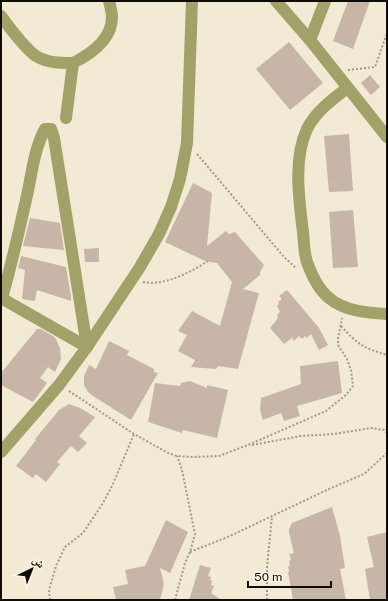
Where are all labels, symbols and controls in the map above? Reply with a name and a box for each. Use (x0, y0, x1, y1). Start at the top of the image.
north arrow (12, 549, 52, 589)
text: ش (29, 553, 47, 572)
scale bar (248, 563, 331, 589)
text: 50 m (254, 570, 282, 584)

